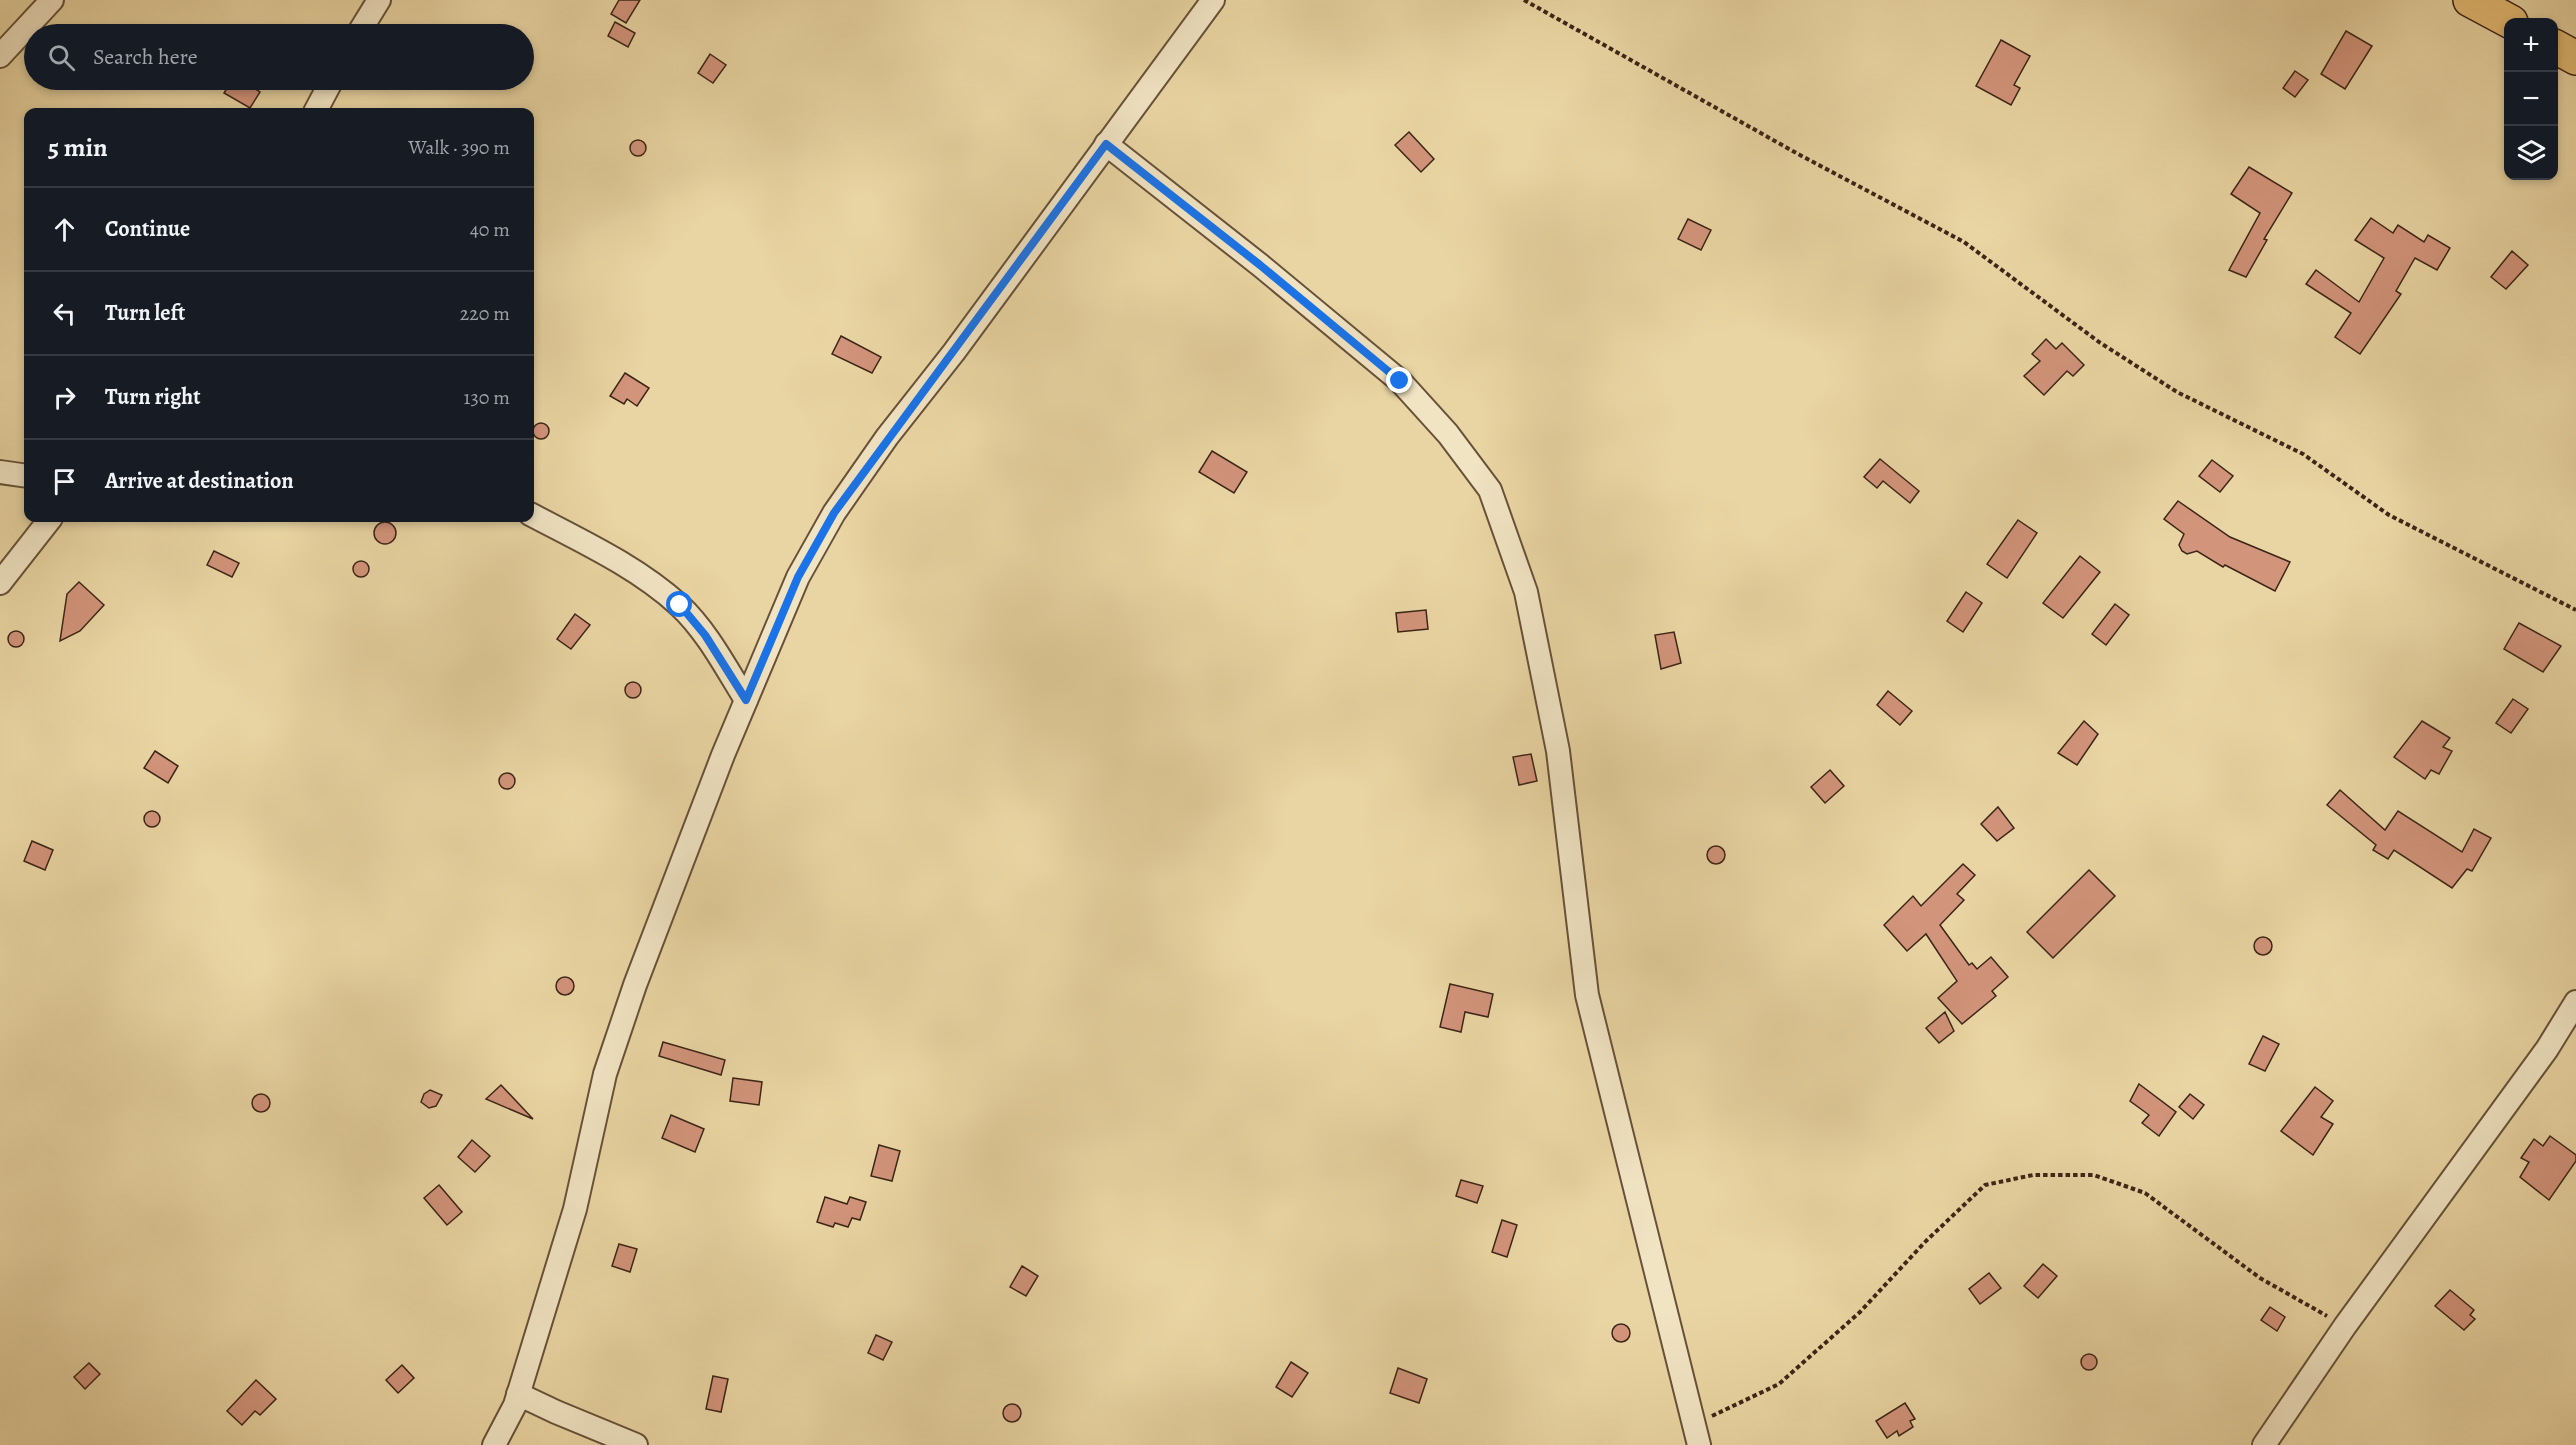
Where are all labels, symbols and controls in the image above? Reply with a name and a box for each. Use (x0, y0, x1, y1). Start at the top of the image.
map controls (2504, 18, 2558, 180)
button: + (2504, 18, 2558, 72)
search box (24, 24, 534, 90)
icon: search (45, 41, 78, 74)
text: Search here (93, 42, 198, 72)
button: − (2504, 72, 2558, 126)
button: layers (2504, 126, 2558, 180)
text: 5 min (48, 130, 108, 165)
text: Walk · 390 m (408, 134, 510, 161)
icon: ahead (48, 213, 81, 246)
text: Continue (105, 214, 190, 244)
text: 40 m (470, 216, 510, 243)
icon: left (48, 297, 81, 330)
text: Turn left (105, 298, 185, 328)
text: 220 m (460, 300, 510, 327)
route end (1386, 367, 1412, 393)
icon: right (48, 381, 81, 414)
text: Turn right (105, 382, 201, 412)
text: 130 m (464, 384, 510, 411)
icon: arrive (48, 465, 81, 498)
text: Arrive at destination (105, 466, 294, 496)
route start (666, 591, 692, 617)

